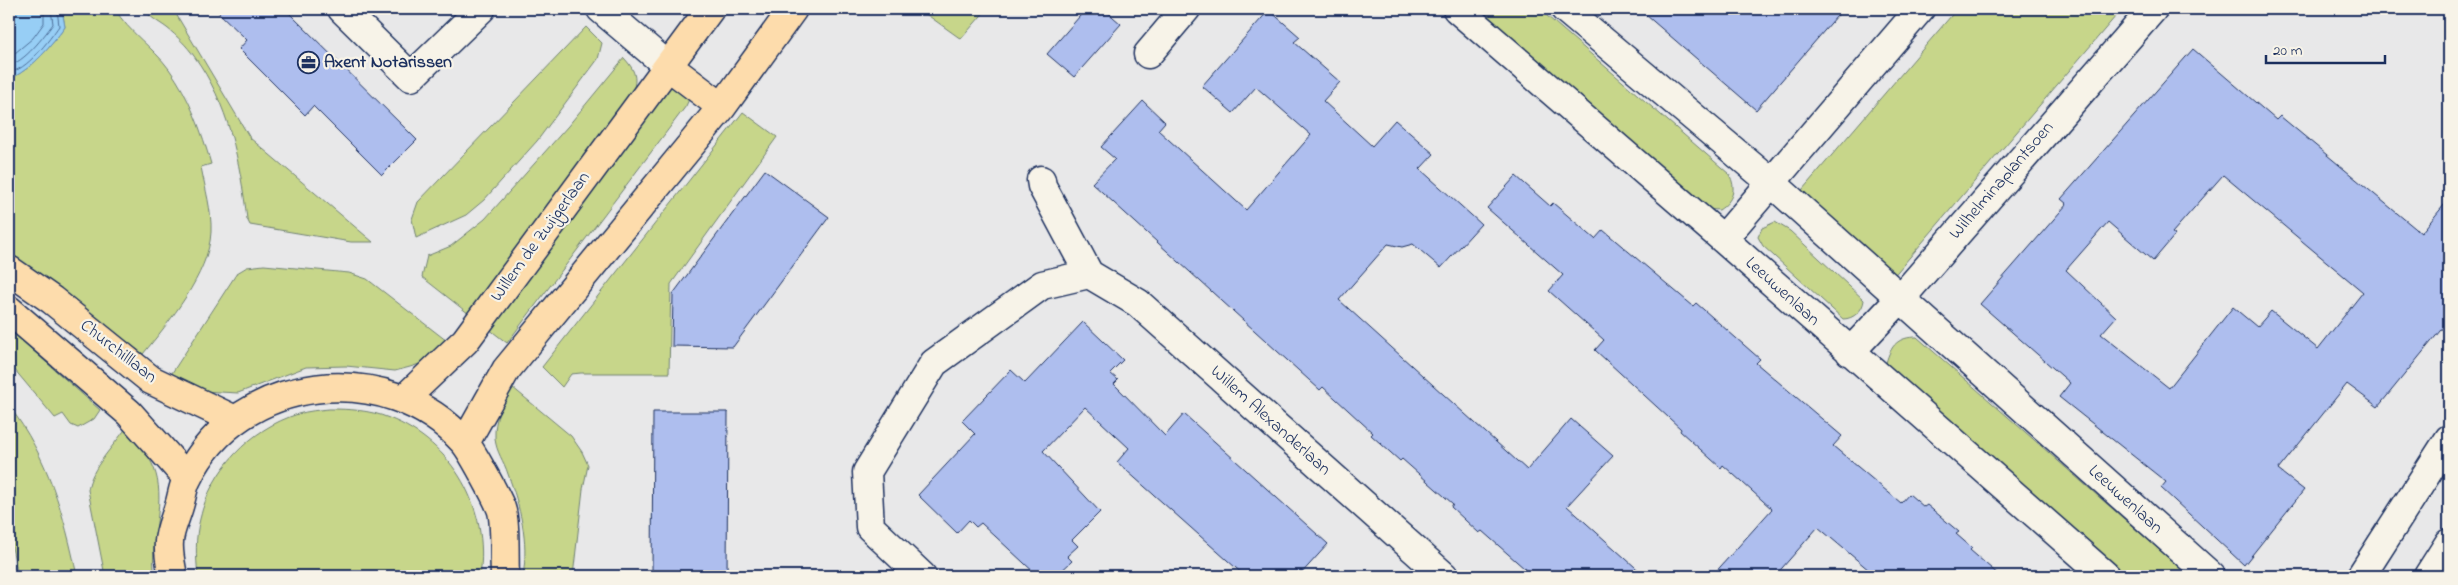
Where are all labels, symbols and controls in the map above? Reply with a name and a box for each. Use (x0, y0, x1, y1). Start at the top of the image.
scale bar (2266, 32, 2384, 64)
text: 20 m (2273, 40, 2303, 62)
place label: Axent Notarissen (324, 50, 452, 76)
office icon: Axent Notarissen (296, 51, 320, 75)
street label: Wilhelminaplantsoen (1943, 116, 2061, 246)
street label: Willem de Zwijgerlaan (485, 166, 598, 308)
street label: Leeuwenlaan (1739, 251, 1825, 333)
street label: Churchilllaan (74, 314, 162, 390)
street label: Willem Alexanderlaan (1204, 360, 1336, 482)
street label: Leeuwenlaan (2082, 459, 2168, 541)

